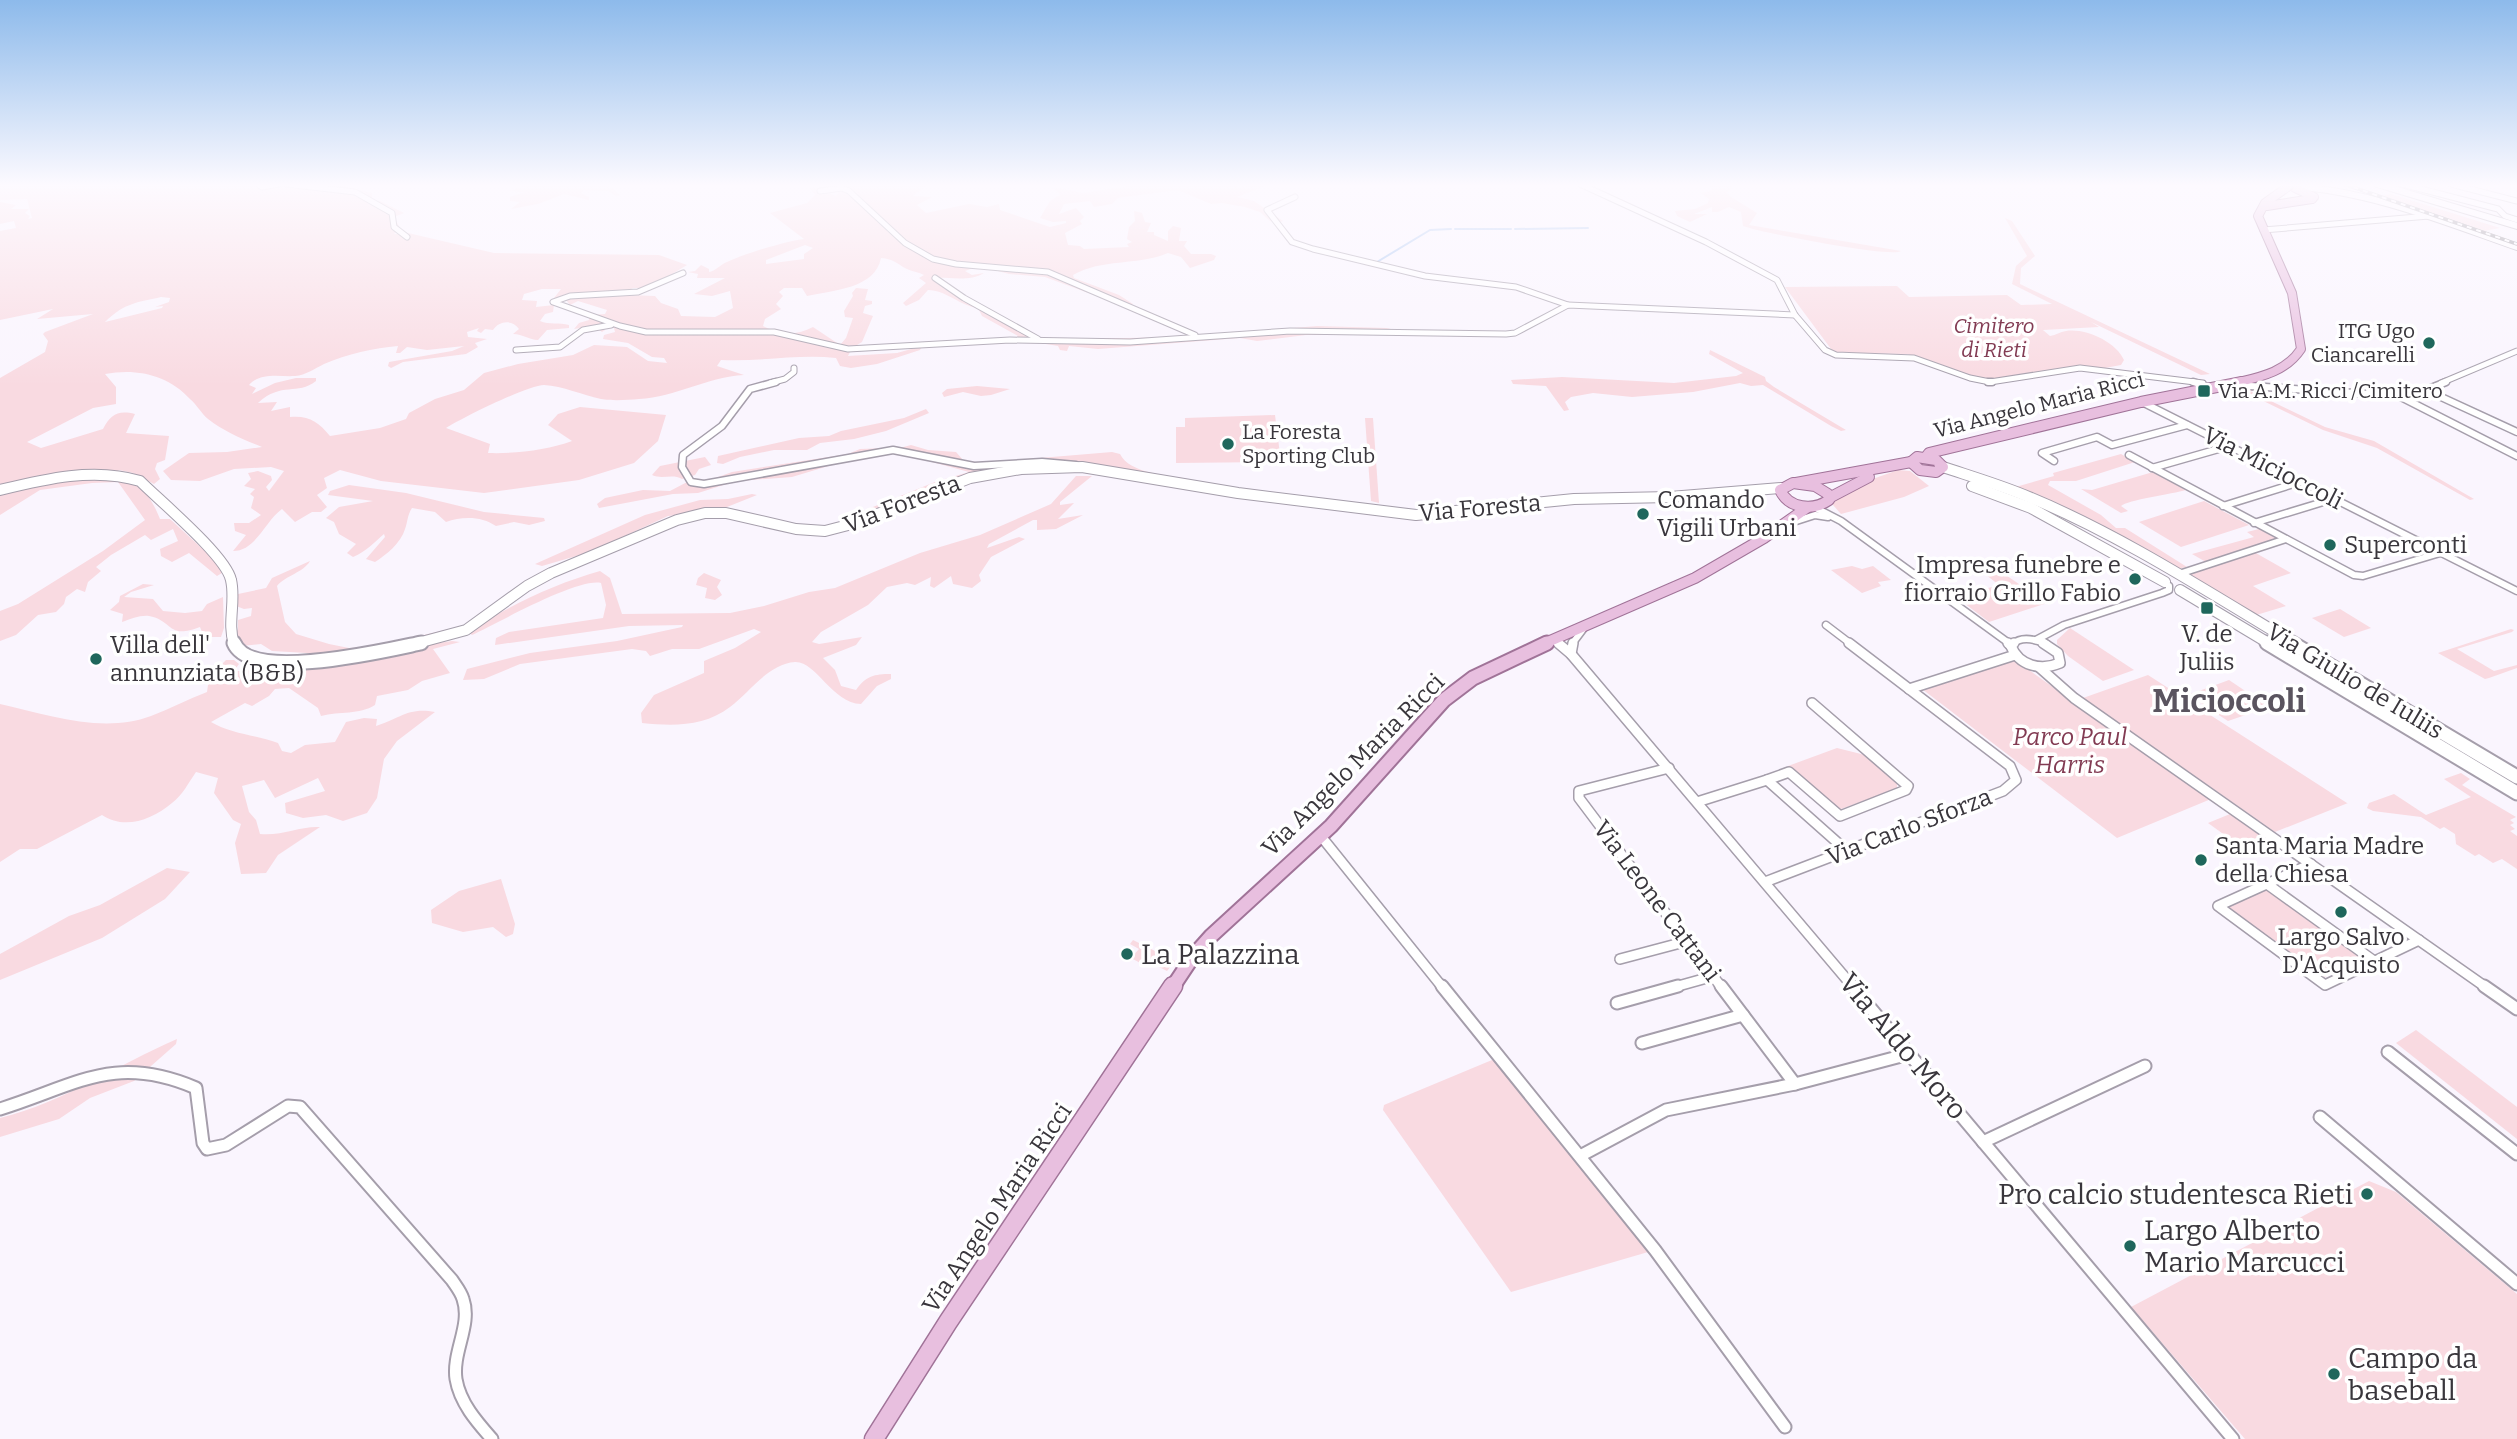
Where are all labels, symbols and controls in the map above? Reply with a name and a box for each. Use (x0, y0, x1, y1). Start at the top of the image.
park label: Cimitero di Rieti (1954, 313, 2034, 363)
place label: ITG Ugo Ciancarelli (2311, 318, 2415, 368)
marker: ITG Ugo Ciancarelli (2421, 335, 2437, 351)
street label: Via Angelo Maria Ricci (1931, 366, 2147, 444)
place label: Via A.M. Ricci /Cimitero (2218, 378, 2443, 404)
marker: Via A.M. Ricci /Cimitero (2196, 383, 2212, 399)
place label: La Foresta Sporting Club (1242, 419, 1375, 469)
street label: Via Micioccoli (2198, 421, 2348, 515)
marker: La Foresta Sporting Club (1220, 436, 1236, 452)
street label: Via Foresta (840, 469, 964, 539)
place label: Comando Vigili Urbani (1657, 486, 1796, 542)
street label: Via Foresta (1418, 489, 1542, 527)
marker: Comando Vigili Urbani (1635, 506, 1651, 522)
place label: Superconti (2344, 531, 2467, 559)
marker: Superconti (2322, 537, 2338, 553)
place label: Impresa funebre e fiorraio Grillo Fabio (1904, 551, 2121, 607)
marker: Impresa funebre e fiorraio Grillo Fabio (2127, 571, 2143, 587)
marker: V. de Juliis (2199, 600, 2215, 616)
street label: Via Giulio de Iuliis (2262, 617, 2448, 745)
place label: V. de Juliis (2178, 620, 2235, 676)
place label: Villa dell' annunziata (B&B) (110, 631, 304, 687)
marker: Villa dell' annunziata (B&B) (88, 651, 104, 667)
street label: Via Angelo Maria Ricci (1256, 668, 1450, 862)
district label: Micioccoli (2152, 682, 2306, 720)
park label: Parco Paul Harris (2013, 723, 2127, 779)
street label: Via Carlo Sforza (1822, 783, 1996, 871)
street label: Via Leone Cattani (1587, 815, 1727, 987)
place label: Santa Maria Madre della Chiesa (2215, 832, 2424, 888)
marker: Santa Maria Madre della Chiesa (2193, 852, 2209, 868)
marker: Largo Salvo D'Acquisto (2333, 904, 2349, 920)
place label: Largo Salvo D'Acquisto (2277, 923, 2405, 979)
place label: La Palazzina (1141, 938, 1300, 971)
marker: La Palazzina (1119, 946, 1135, 962)
street label: Via Aldo Moro (1832, 966, 1974, 1126)
street label: Via Angelo Maria Ricci (916, 1098, 1078, 1318)
place label: Pro calcio studentesca Rieti (1998, 1178, 2353, 1211)
marker: Pro calcio studentesca Rieti (2359, 1186, 2375, 1202)
place label: Largo Alberto Mario Marcucci (2144, 1214, 2345, 1279)
marker: Largo Alberto Mario Marcucci (2122, 1238, 2138, 1254)
place label: Campo da baseball (2348, 1342, 2477, 1407)
marker: Campo da baseball (2326, 1366, 2342, 1382)

